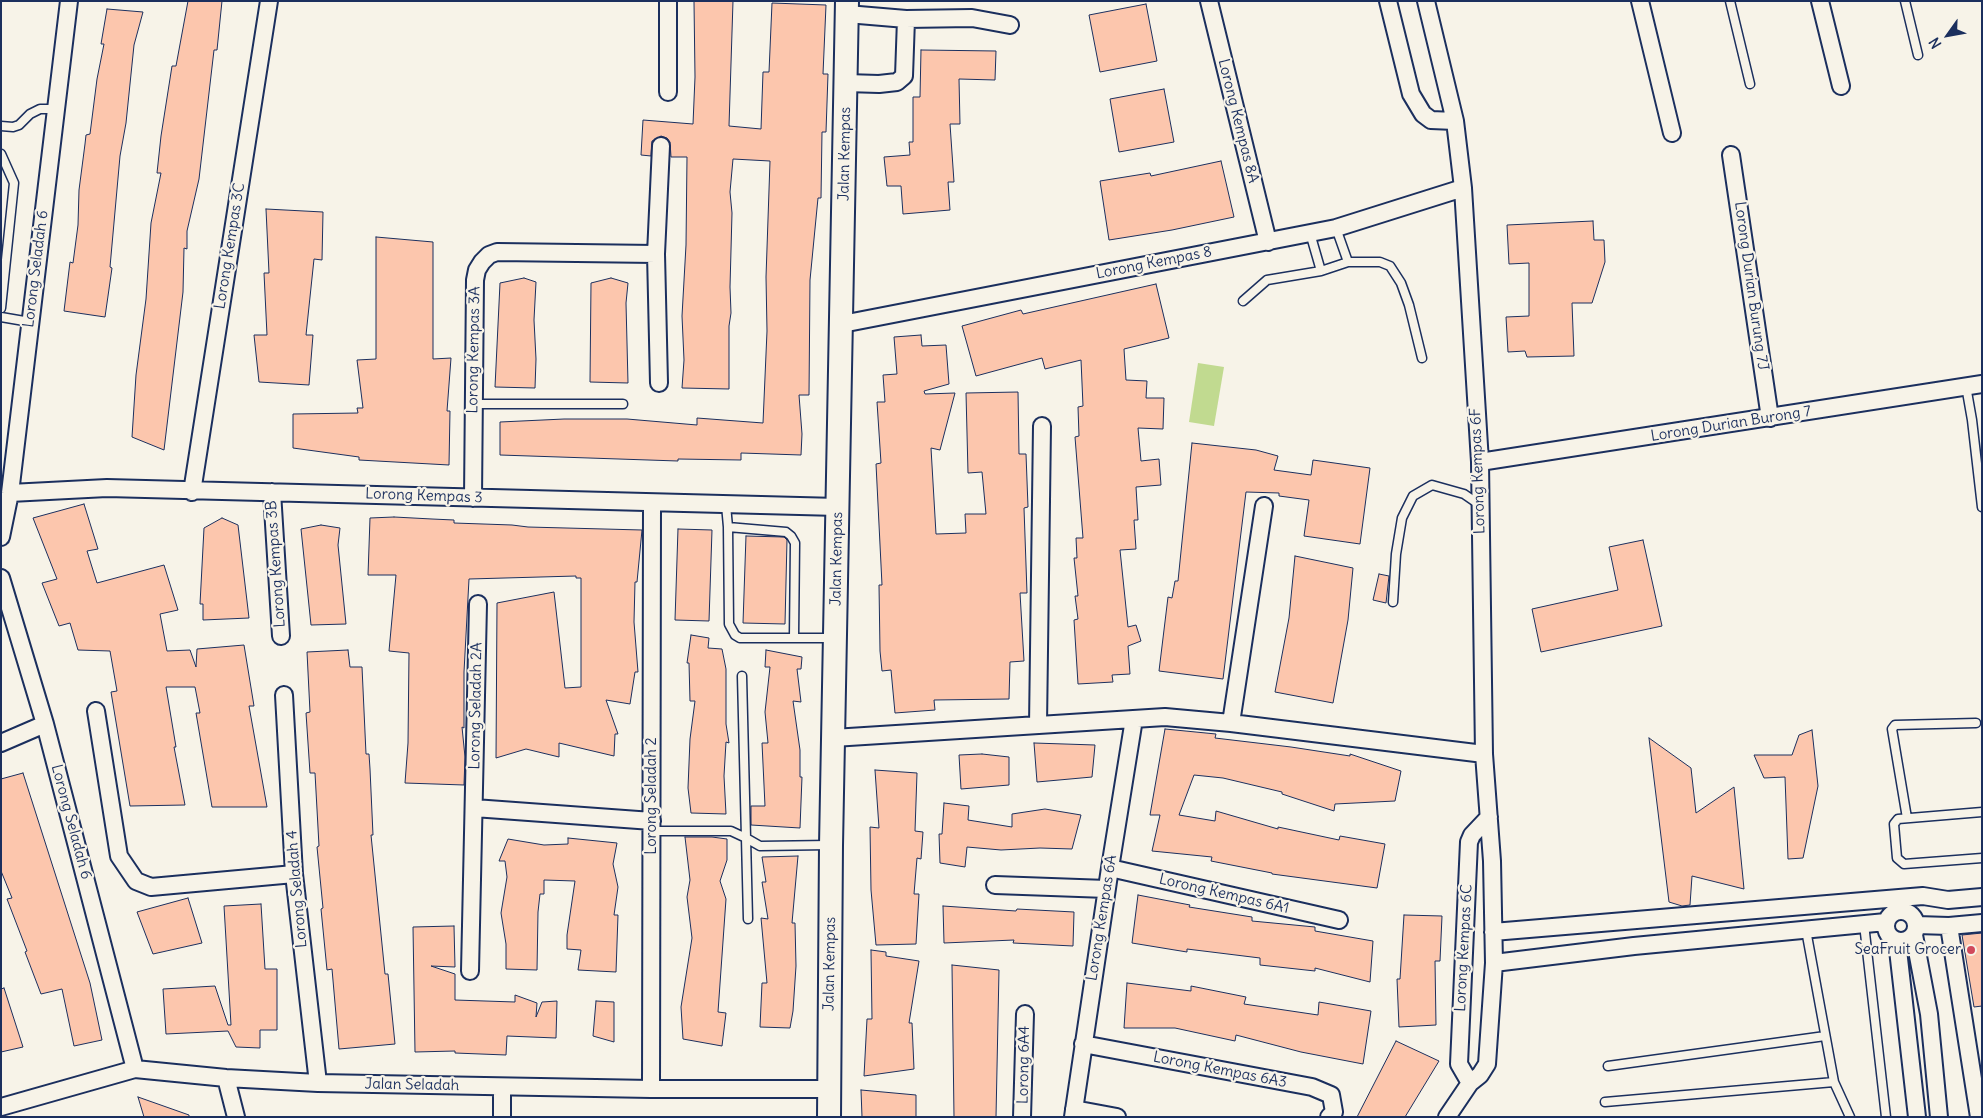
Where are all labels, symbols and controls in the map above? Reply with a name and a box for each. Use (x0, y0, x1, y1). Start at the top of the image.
north arrow (1923, 10, 1973, 60)
text: N (1925, 34, 1945, 52)
street label: Lorong Kempas 8A (1214, 57, 1262, 185)
street label: Jalan Kempas (835, 107, 855, 201)
street label: Lorong Kempas 3C (211, 182, 249, 310)
street label: Lorong Durian Burung 7J (1730, 200, 1772, 372)
street label: Lorong Seladah 6 (20, 209, 52, 329)
street label: Lorong Kempas 8 (1094, 243, 1214, 283)
street label: Lorong Kempas 3A (464, 286, 484, 414)
street label: Lorong Durian Burong 7 (1650, 402, 1812, 446)
street label: Lorong Kempas 6F (1467, 408, 1489, 534)
street label: Lorong Kempas 3 (365, 485, 483, 507)
street label: Lorong Kempas 3B (263, 500, 289, 628)
street label: Jalan Kempas (827, 512, 847, 606)
street label: Lorong Seladah 2A (466, 642, 486, 770)
street label: Lorong Seladah 2 (643, 737, 661, 855)
street label: Lorong Seladah 6 (47, 763, 95, 881)
street label: Lorong Seladah 4 (283, 829, 311, 949)
street label: Lorong Kempas 6A (1083, 854, 1121, 982)
street label: Lorong Kempas 6A1 (1157, 870, 1291, 918)
street label: Lorong Kempas 6C (1452, 884, 1476, 1012)
street label: Jalan Kempas (820, 917, 840, 1011)
place label: SeaFruit Grocer (1854, 941, 1961, 959)
marker: SeaFruit Grocer (1965, 944, 1977, 956)
street label: Lorong 6A4 (1014, 1026, 1034, 1104)
street label: Lorong Kempas 6A3 (1152, 1048, 1288, 1092)
street label: Jalan Seladah (365, 1075, 459, 1095)

